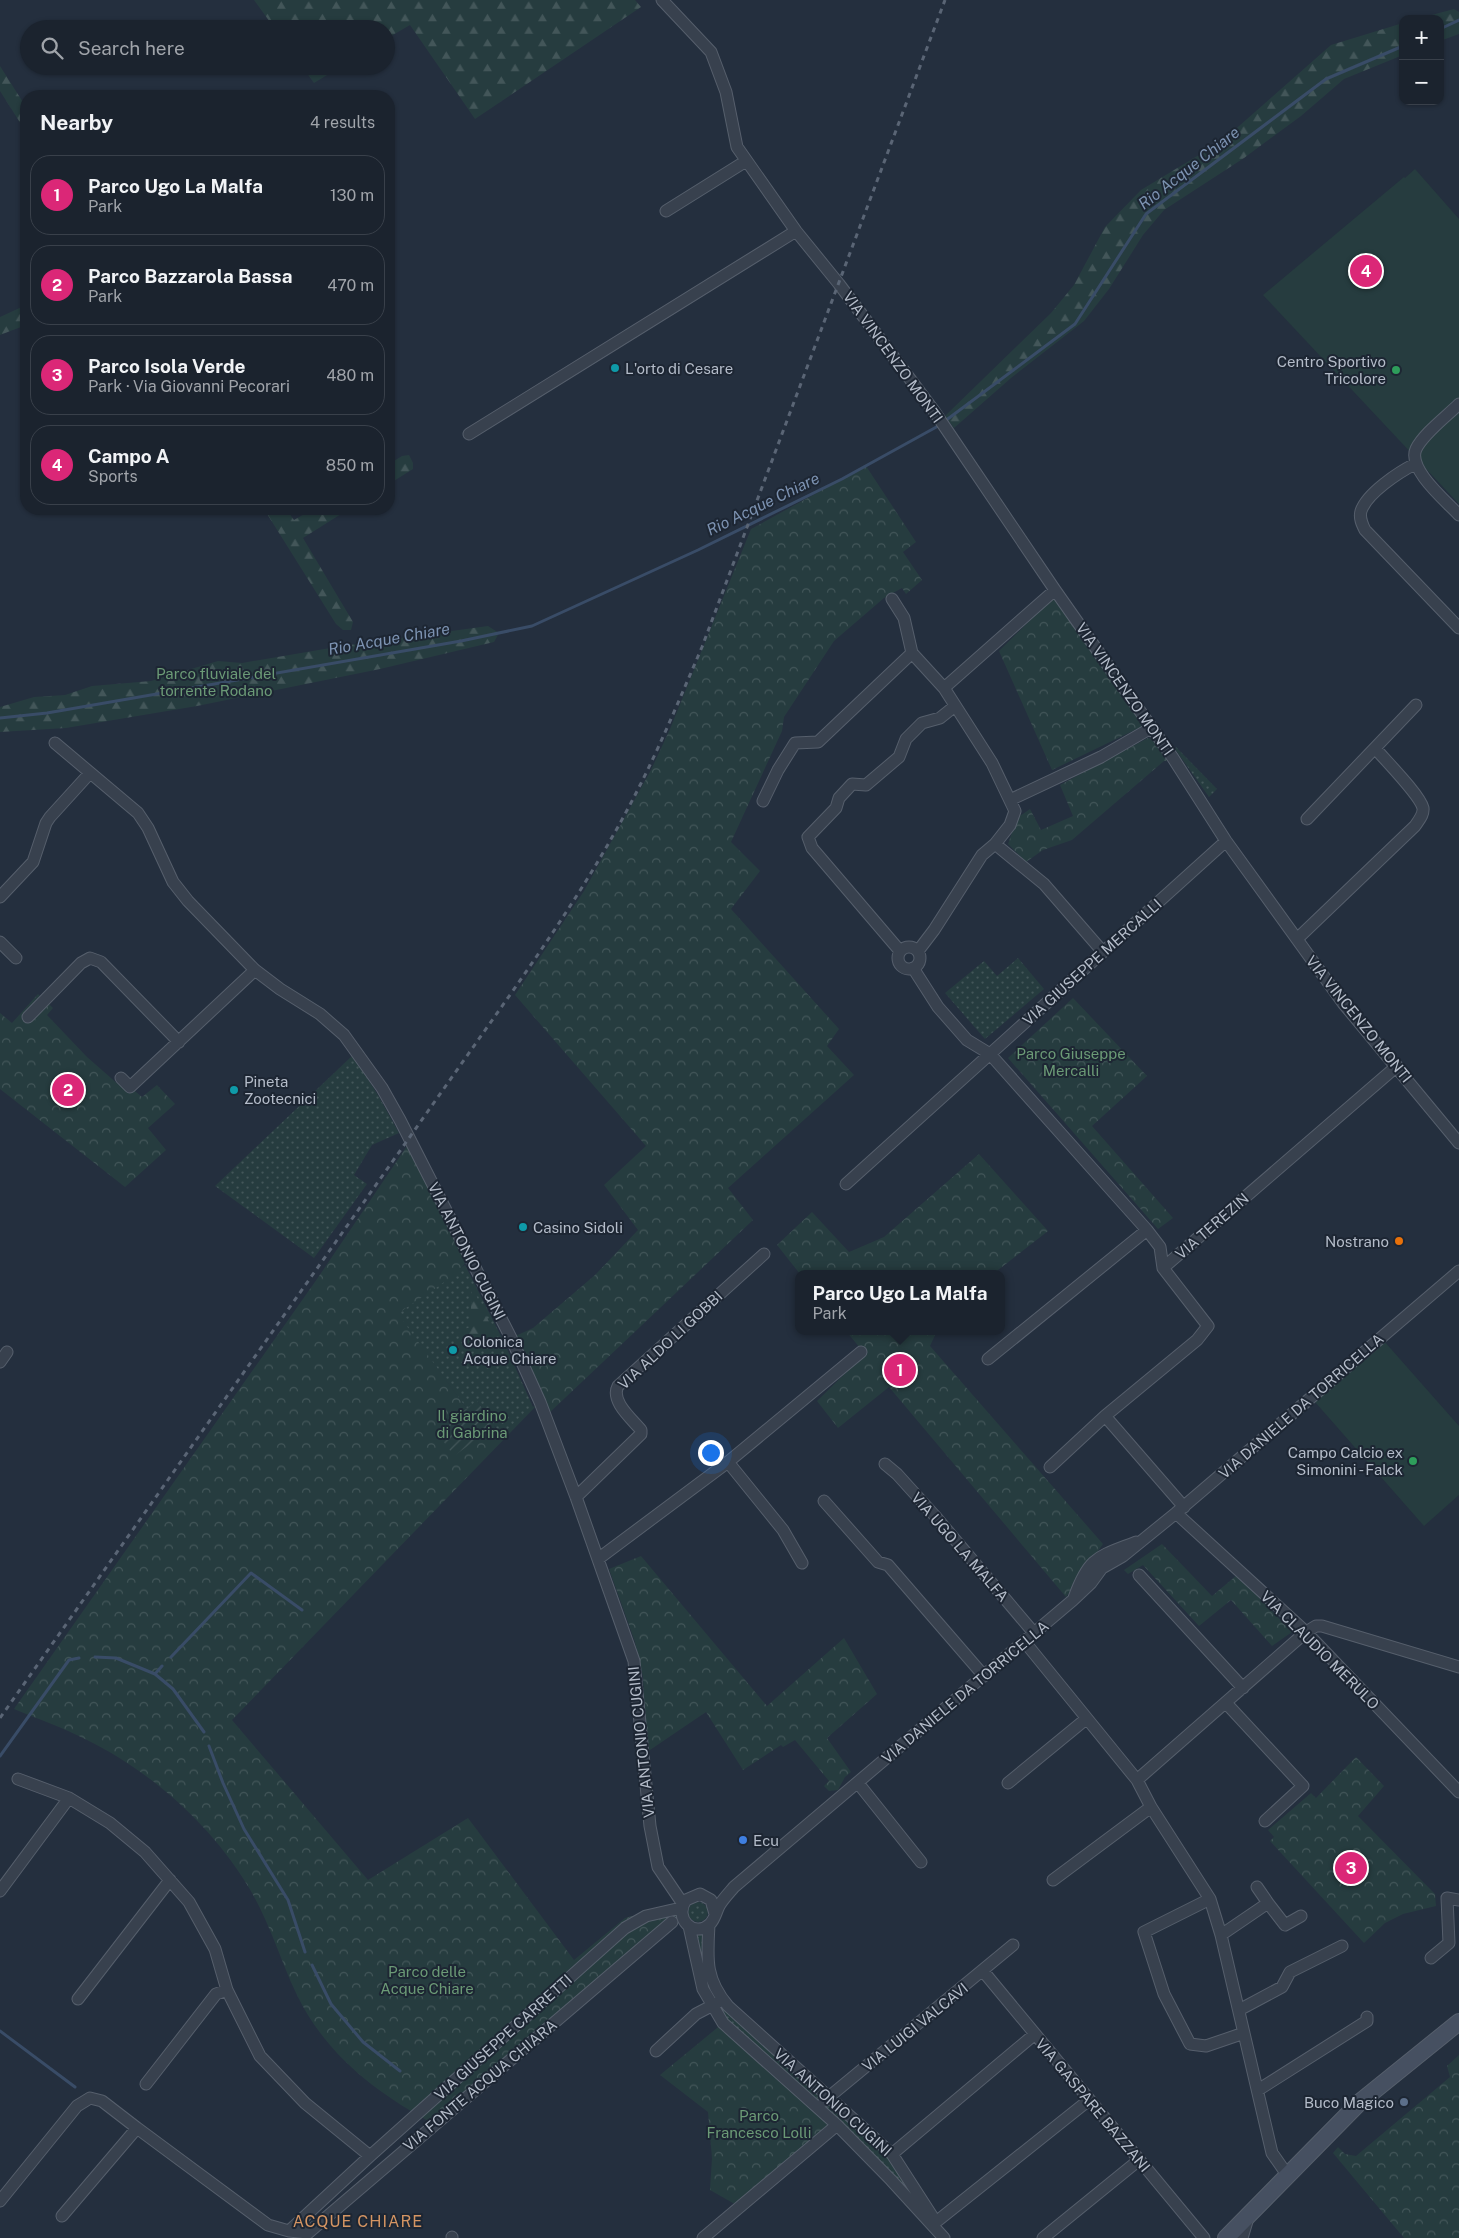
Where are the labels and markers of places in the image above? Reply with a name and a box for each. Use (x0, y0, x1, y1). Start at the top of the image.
pin: 4 (1350, 252, 1382, 290)
place label: Centro Sportivo Tricolore (1277, 353, 1386, 387)
place label: L'orto di Cesare (625, 360, 733, 377)
marker: L'orto di Cesare (609, 362, 621, 374)
marker: Centro Sportivo Tricolore (1390, 364, 1402, 376)
pin: 2 (52, 1071, 84, 1109)
place label: Pineta Zootecnici (244, 1073, 316, 1107)
marker: Pineta Zootecnici (228, 1084, 240, 1096)
place label: Casino Sidoli (533, 1219, 623, 1236)
marker: Casino Sidoli (517, 1221, 529, 1233)
place label: Nostrano (1325, 1233, 1389, 1250)
marker: Nostrano (1393, 1235, 1405, 1247)
place label: Colonica Acque Chiare (463, 1333, 556, 1367)
marker: Colonica Acque Chiare (447, 1344, 459, 1356)
pin: 1 (884, 1351, 916, 1389)
place label: Campo Calcio ex Simonini - Falck (1288, 1444, 1403, 1478)
marker: Campo Calcio ex Simonini - Falck (1407, 1455, 1419, 1467)
place label: Ecu (753, 1832, 779, 1849)
marker: Ecu (737, 1834, 749, 1846)
pin: 3 (1335, 1849, 1367, 1887)
place label: Buco Magico (1304, 2094, 1394, 2111)
marker: Buco Magico (1398, 2096, 1410, 2108)

